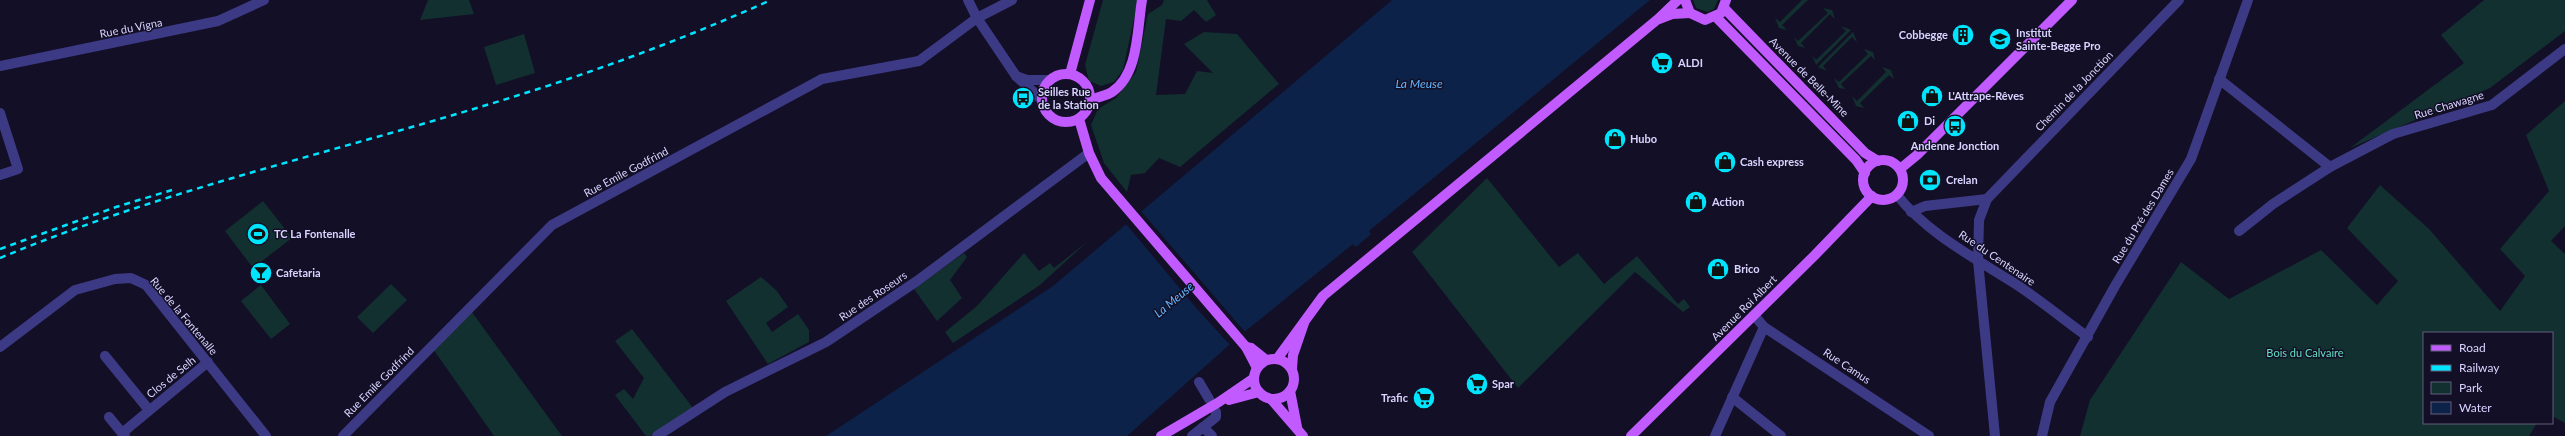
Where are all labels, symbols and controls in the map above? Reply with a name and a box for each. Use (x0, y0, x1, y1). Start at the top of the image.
street label: Rue du Vigna (98, 15, 163, 40)
building icon: Cobbegge (1950, 22, 1976, 48)
school or university icon: Institut Sainte-Begge Pro (1987, 26, 2013, 52)
place label: Institut Sainte-Begge Pro (2016, 26, 2101, 52)
place label: Cobbegge (1899, 28, 1948, 41)
street label: Avenue de Belle-Mine (1767, 34, 1852, 119)
street label: Chemin de la Jonction (2032, 48, 2115, 133)
supermarket icon: ALDI (1649, 50, 1675, 76)
place label: ALDI (1677, 56, 1703, 69)
water label: La Meuse (1395, 76, 1443, 91)
shop icon: L'Attrape-Rêves (1919, 83, 1945, 109)
bus stop icon: Seilles Rue de la Station (1010, 85, 1036, 111)
place label: Seilles Rue de la Station (1038, 85, 1099, 111)
street label: Rue Chawagne (2412, 88, 2485, 121)
place label: L'Attrape-Rêves (1948, 89, 2024, 102)
shop icon: Di (1895, 108, 1921, 134)
bus stop icon: Andenne Jonction (1942, 113, 1968, 139)
place label: Di (1924, 114, 1935, 127)
shop icon: Hubo (1602, 126, 1628, 152)
place label: Hubo (1630, 132, 1657, 145)
place label: Andenne Jonction (1910, 139, 1999, 152)
street label: Rue Emile Godfrind (581, 144, 670, 199)
shop icon: Cash express (1712, 149, 1738, 175)
place label: Cash express (1740, 155, 1804, 168)
street label: Rue du Pré des Dames (2109, 166, 2176, 266)
bank icon: Crelan (1917, 167, 1943, 193)
place label: Crelan (1946, 173, 1978, 186)
shop icon: Action (1683, 189, 1709, 215)
place label: Action (1711, 195, 1744, 208)
sports icon: TC La Fontenalle (245, 221, 271, 247)
place label: TC La Fontenalle (274, 227, 356, 240)
street label: Rue du Centenaire (1957, 227, 2038, 288)
shop icon: Brico (1705, 256, 1731, 282)
bar icon: Cafetaria (248, 260, 274, 286)
place label: Brico (1734, 262, 1760, 275)
place label: Cafetaria (276, 266, 321, 279)
street label: Rue des Roseurs (836, 268, 909, 323)
street label: Avenue Roi Albert (1708, 272, 1779, 343)
street label: Rue de la Fontenalle (148, 274, 221, 357)
water label: La Meuse (1151, 279, 1197, 321)
legend (2423, 332, 2553, 424)
text: Road (2459, 340, 2486, 355)
street label: Rue Emile Godfrind (341, 344, 416, 419)
street label: Rue Camus (1821, 345, 1874, 386)
park label: Bois du Calvaire (2266, 346, 2344, 359)
street label: Clos de Selh (144, 353, 198, 400)
text: Railway (2459, 360, 2500, 375)
supermarket icon: Spar (1464, 371, 1490, 397)
place label: Spar (1492, 377, 1515, 390)
text: Park (2459, 380, 2483, 395)
supermarket icon: Trafic (1411, 385, 1437, 411)
place label: Trafic (1381, 391, 1409, 404)
text: Water (2459, 400, 2492, 415)

